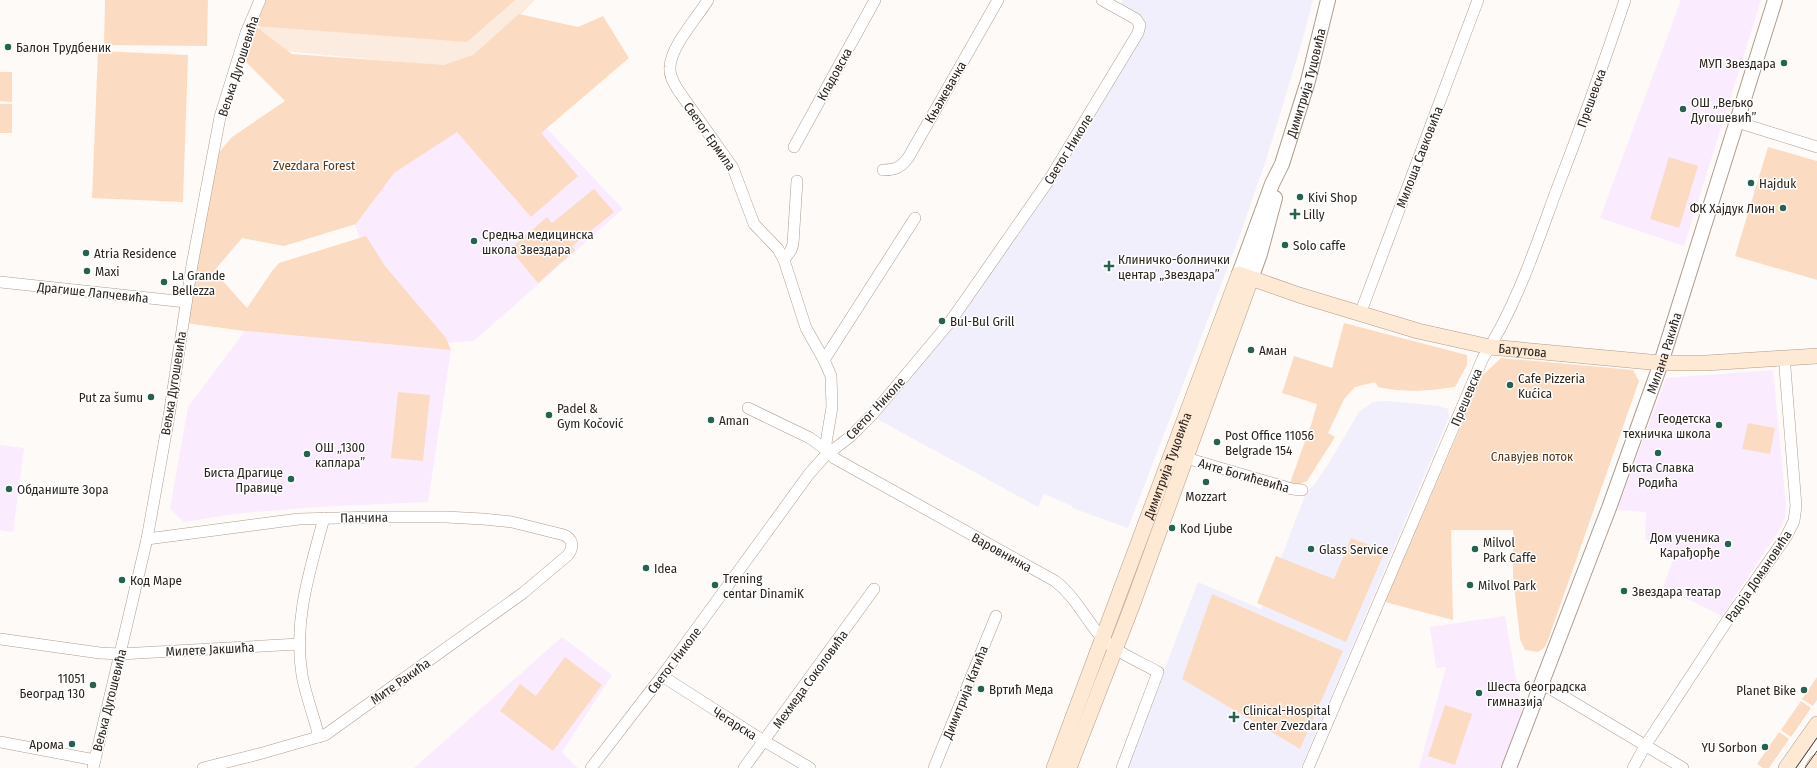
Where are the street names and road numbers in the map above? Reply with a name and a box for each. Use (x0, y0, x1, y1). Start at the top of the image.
street label: Вељка Дугошевића (215, 14, 262, 118)
street label: Димитрија Туцовића (1284, 27, 1329, 140)
street label: Кладовска (814, 45, 855, 103)
street label: Књажевачка (922, 59, 969, 126)
street label: Прешевска (1574, 67, 1609, 129)
street label: Светог Ермила (681, 99, 739, 173)
street label: Милоша Савковића (1393, 104, 1446, 210)
street label: Светог Николе (1041, 112, 1096, 187)
street label: Драгише Лапчевића (36, 279, 149, 306)
street label: Милана Ракића (1644, 311, 1684, 396)
street label: Вељка Дугошевића (158, 330, 189, 436)
street label: Батутова (1498, 341, 1548, 360)
street label: Прешевска (1448, 366, 1485, 428)
street label: Светог Николе (843, 374, 908, 443)
street label: Димитрија Туцовића (1141, 410, 1195, 522)
street label: Анте Богићевића (1197, 455, 1291, 496)
street label: Панчина (340, 510, 388, 525)
street label: Радоја Домановића (1722, 528, 1795, 625)
street label: Варовничка (969, 530, 1034, 575)
street label: Светог Николе (644, 624, 704, 697)
street label: Мехмеда Соколовића (770, 627, 851, 731)
street label: Милете Јакшића (165, 640, 255, 659)
street label: Димитрија Катића (940, 643, 991, 742)
street label: Вељка Дугошевића (90, 647, 129, 753)
street label: Мите Ракића (368, 655, 433, 707)
street label: Чегарска (710, 704, 760, 743)

